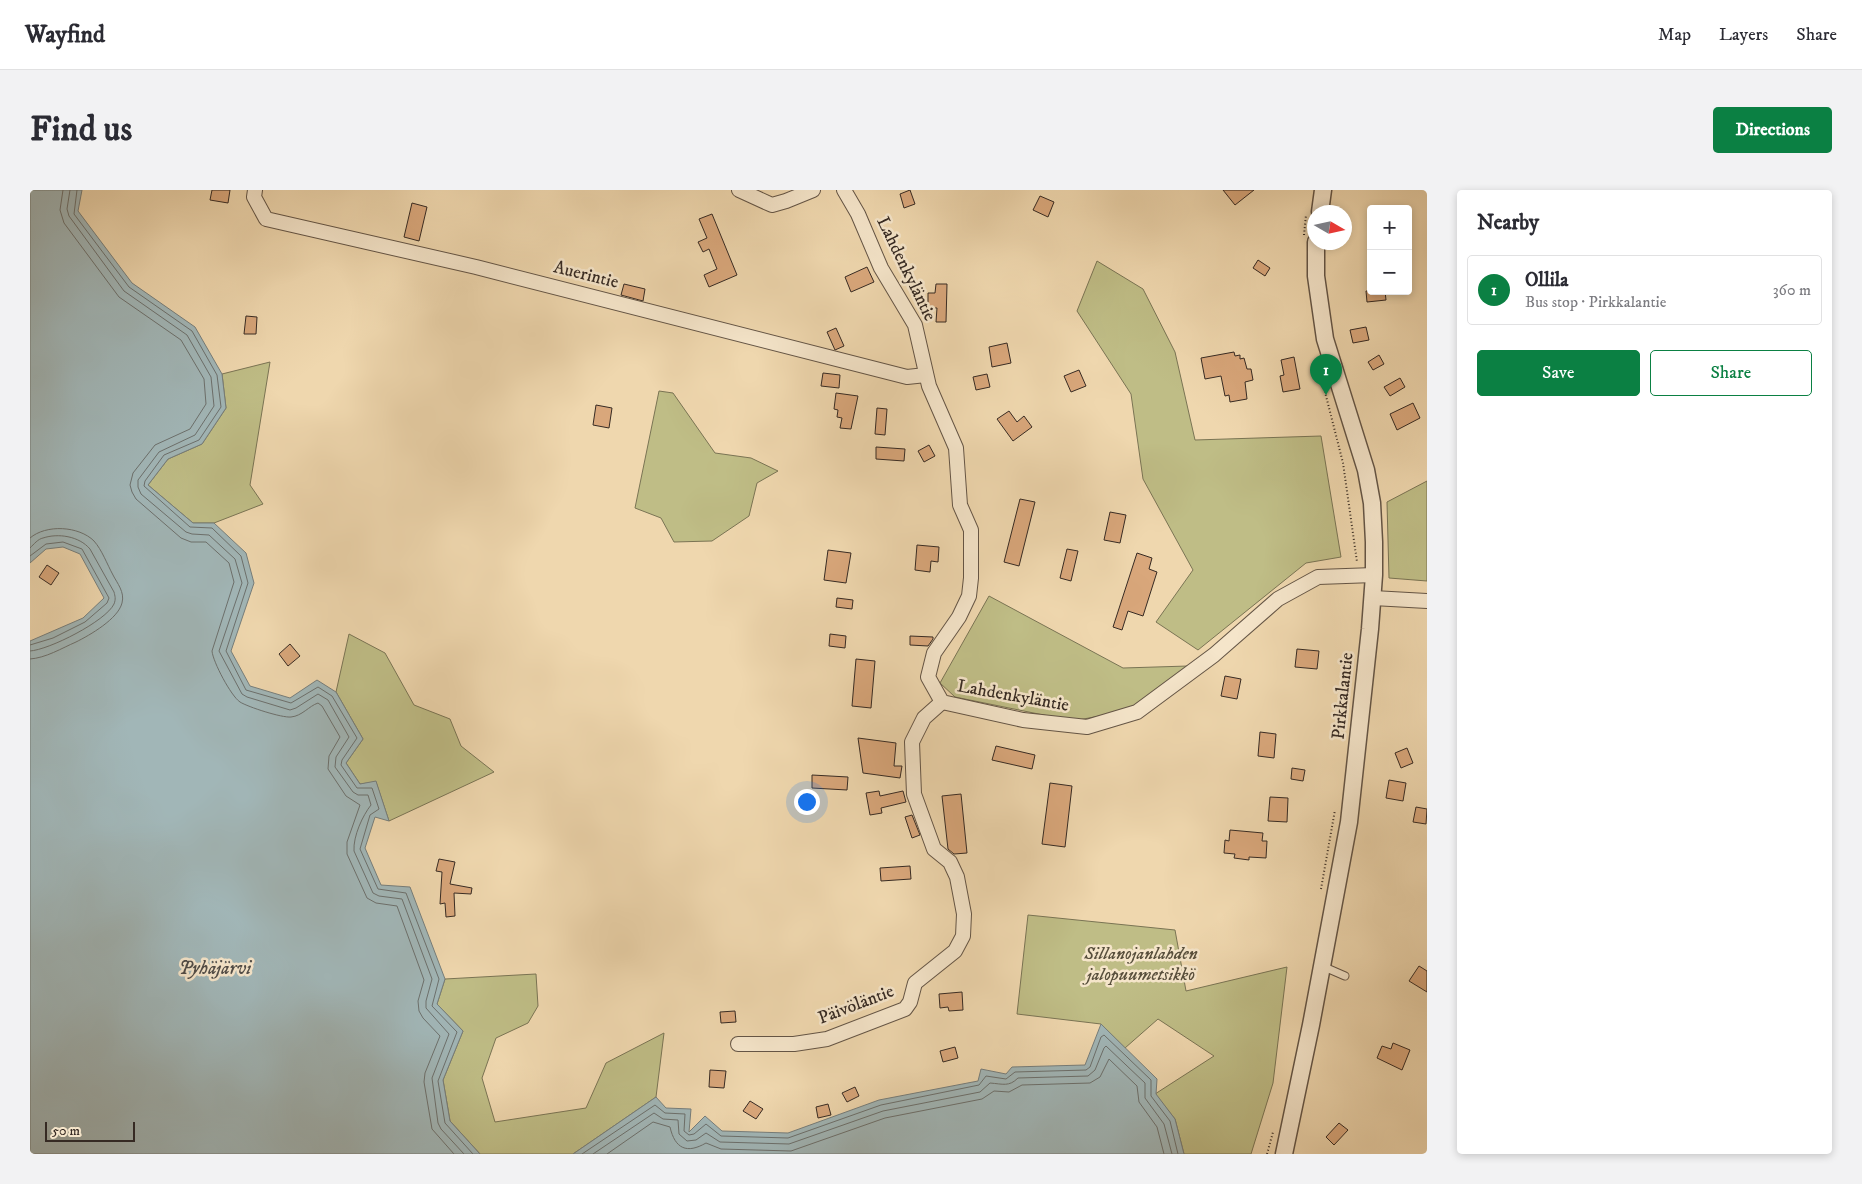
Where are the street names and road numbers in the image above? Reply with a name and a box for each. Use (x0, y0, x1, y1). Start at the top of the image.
street label: Lahdenkyläntie (871, 213, 941, 325)
street label: Auerintie (551, 256, 621, 294)
street label: Pirkkalantie (1327, 651, 1359, 741)
street label: Lahdenkyläntie (955, 675, 1071, 717)
street label: Päivöläntie (815, 980, 897, 1030)

